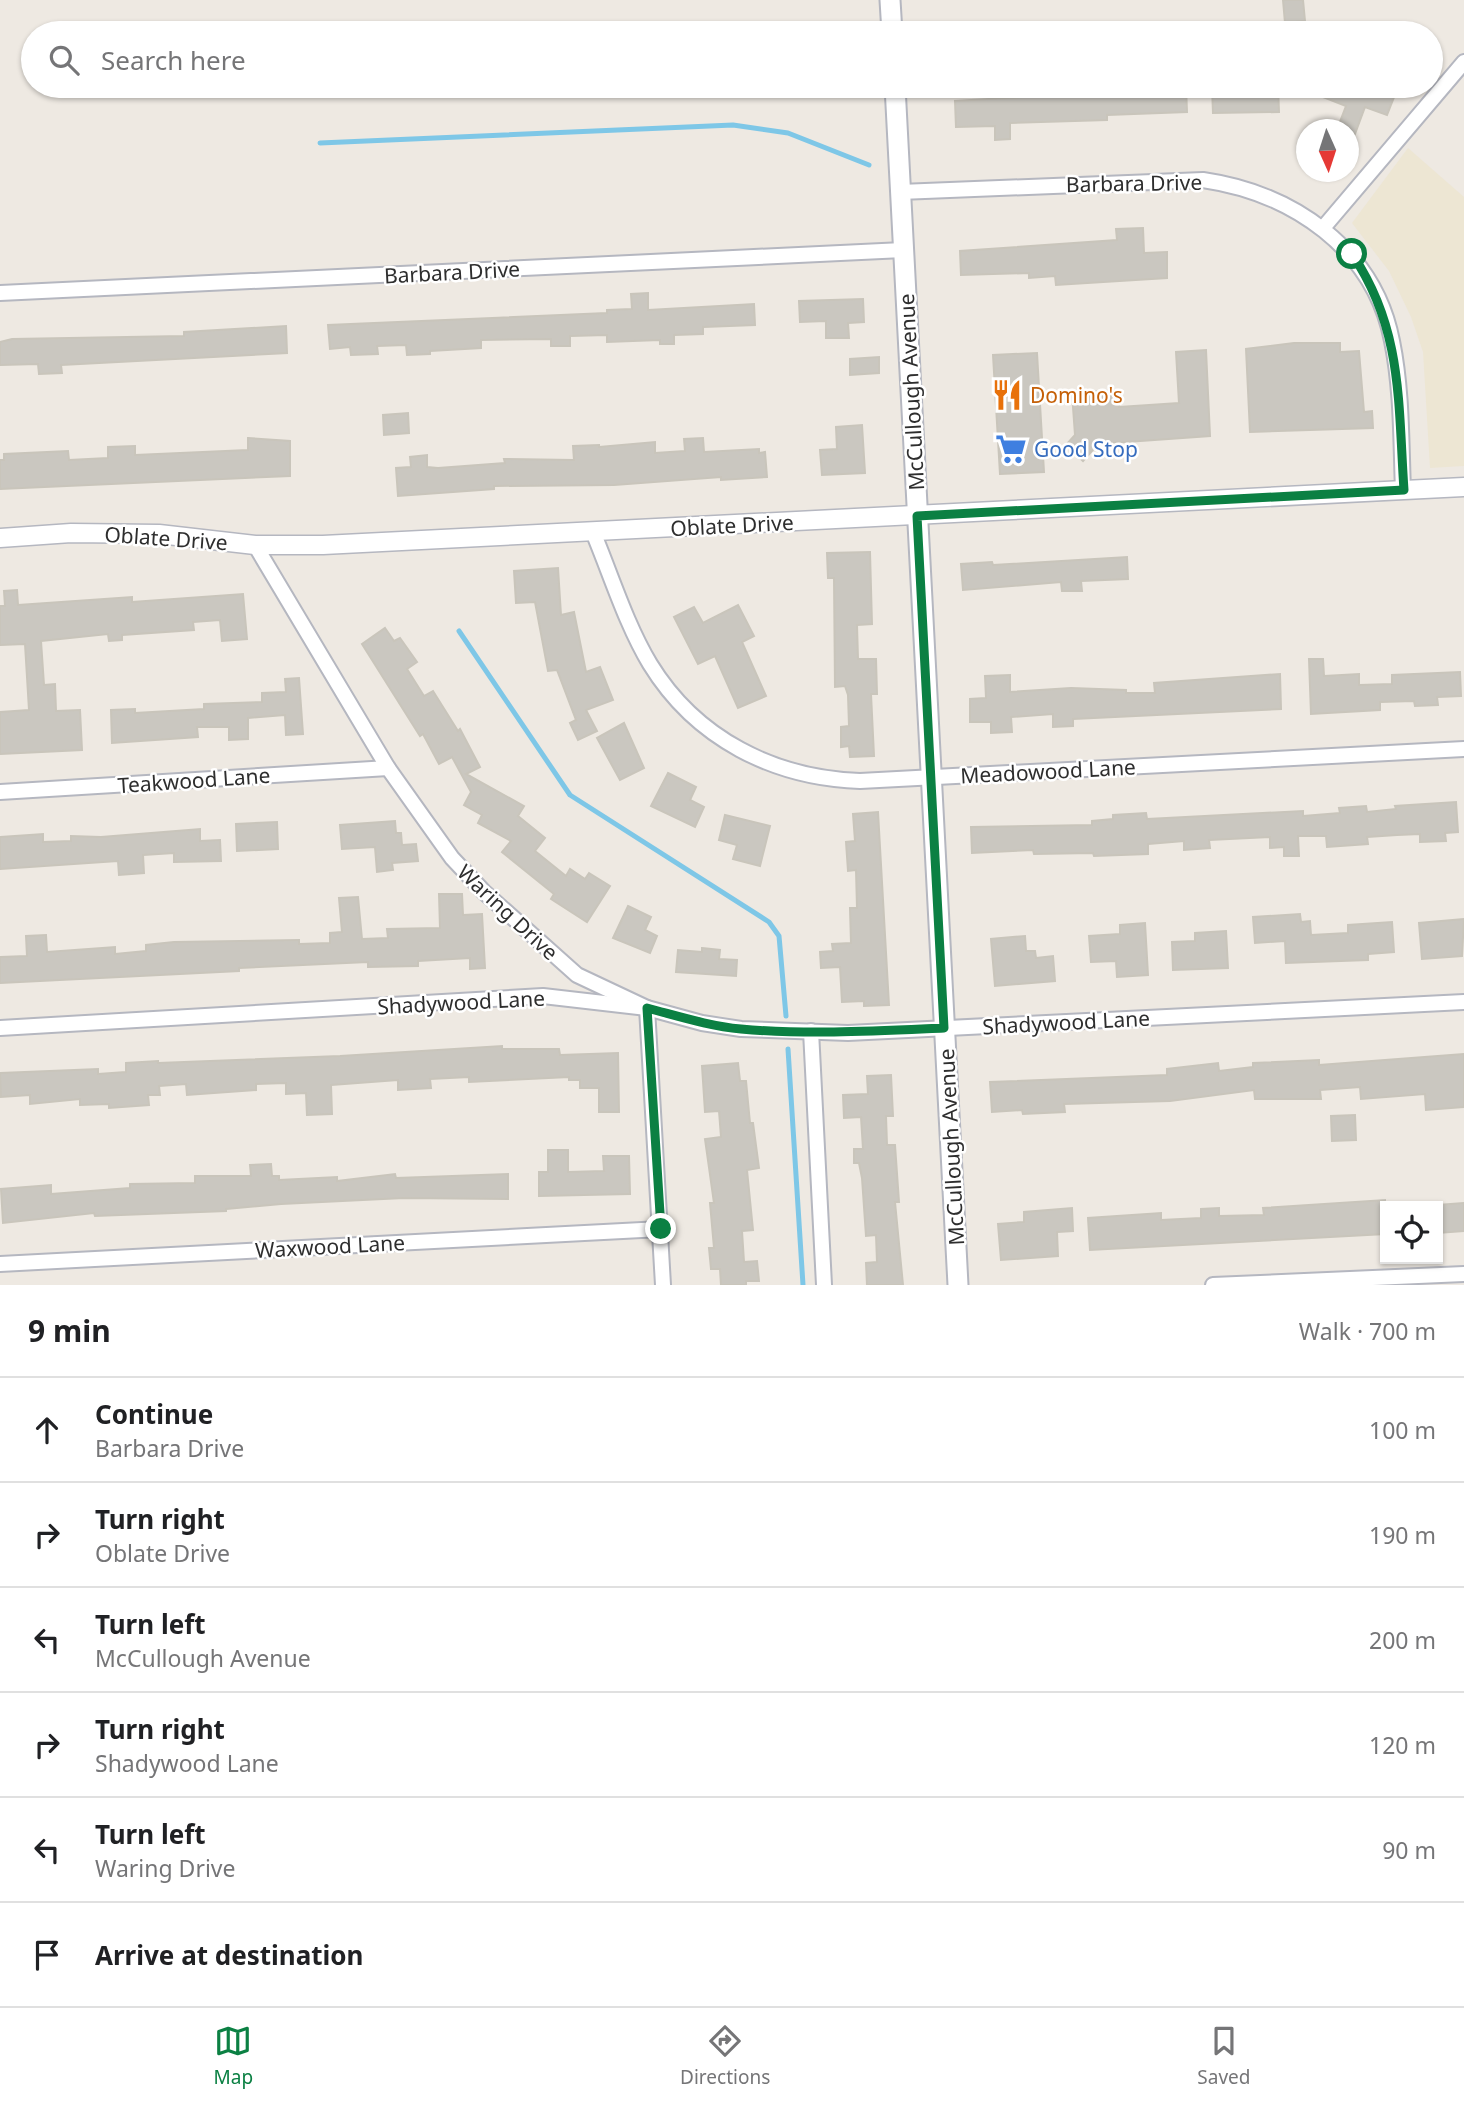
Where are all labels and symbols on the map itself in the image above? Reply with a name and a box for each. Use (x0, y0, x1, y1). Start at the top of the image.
north arrow (1296, 119, 1359, 182)
street label: Barbara Drive (1066, 168, 1202, 198)
route start (1336, 238, 1367, 269)
street label: Barbara Drive (383, 254, 521, 290)
street label: McCullough Avenue (892, 293, 930, 491)
restaurant icon: Domino's (990, 378, 1024, 412)
place label: Domino's (1030, 381, 1123, 409)
supermarket icon: Good Stop (994, 432, 1028, 466)
place label: Good Stop (1034, 435, 1138, 463)
street label: Oblate Drive (670, 508, 794, 542)
street label: Oblate Drive (104, 520, 228, 556)
street label: Meadowood Lane (959, 752, 1137, 790)
street label: Teakwood Lane (117, 761, 271, 799)
street label: Waring Drive (452, 858, 564, 966)
street label: Shadywood Lane (376, 984, 546, 1020)
street label: Shadywood Lane (981, 1004, 1151, 1040)
street label: McCullough Avenue (932, 1048, 970, 1246)
route end (645, 1213, 676, 1244)
street label: Waxwood Lane (254, 1228, 406, 1264)

